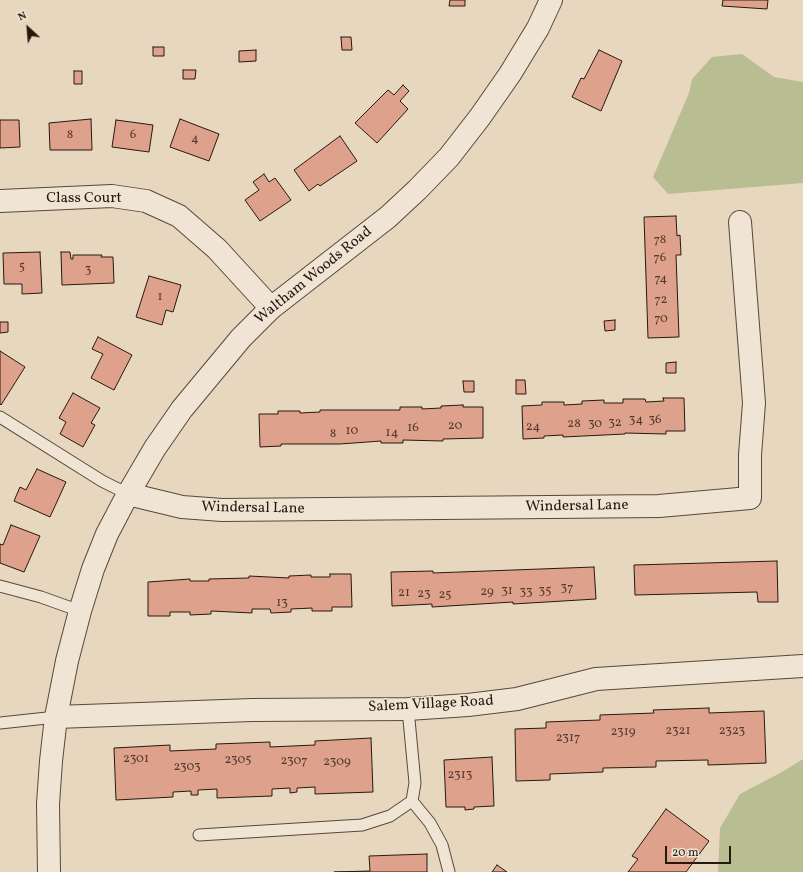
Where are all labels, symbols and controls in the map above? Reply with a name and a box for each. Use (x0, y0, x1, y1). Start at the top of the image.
north arrow (8, 8, 48, 48)
text: N (16, 8, 29, 25)
house number: 8 (67, 128, 73, 144)
house number: 6 (130, 128, 136, 144)
house number: 4 (191, 132, 199, 148)
street label: Class Court (46, 190, 122, 208)
street label: Waltham Woods Road (252, 223, 376, 329)
house number: 78 (654, 233, 666, 249)
house number: 76 (654, 251, 666, 267)
house number: 5 (19, 260, 25, 276)
house number: 3 (85, 263, 91, 279)
house number: 74 (655, 272, 667, 288)
house number: 1 (157, 290, 163, 306)
house number: 72 (654, 293, 668, 309)
house number: 70 (654, 312, 668, 328)
house number: 34 (629, 413, 643, 429)
house number: 36 (648, 413, 662, 429)
house number: 32 (608, 416, 622, 432)
house number: 28 (567, 417, 581, 433)
house number: 30 (588, 417, 602, 433)
house number: 20 (448, 419, 462, 435)
house number: 24 (526, 420, 540, 436)
house number: 16 (407, 421, 419, 437)
house number: 10 (346, 424, 358, 440)
house number: 14 (386, 426, 398, 442)
house number: 8 (330, 427, 336, 443)
street label: Windersal Lane (525, 497, 629, 517)
street label: Windersal Lane (201, 499, 305, 519)
house number: 37 (561, 581, 573, 597)
house number: 31 (501, 584, 513, 600)
house number: 35 (539, 584, 551, 600)
house number: 29 (480, 585, 494, 601)
house number: 33 (519, 585, 533, 601)
house number: 21 (398, 586, 410, 602)
house number: 23 (417, 587, 431, 603)
house number: 25 (438, 588, 452, 604)
house number: 13 (276, 596, 288, 612)
street label: Salem Village Road (368, 693, 494, 717)
house number: 2321 (665, 724, 691, 740)
house number: 2323 (719, 724, 745, 740)
house number: 2319 (610, 725, 636, 741)
house number: 2317 (556, 731, 580, 747)
house number: 2301 (123, 752, 149, 768)
house number: 2305 (225, 753, 251, 769)
house number: 2307 (280, 754, 308, 770)
house number: 2309 (323, 755, 351, 771)
house number: 2303 (173, 760, 201, 776)
house number: 2313 (448, 768, 472, 784)
scale bar (667, 838, 733, 864)
text: 20 m (672, 845, 699, 861)

